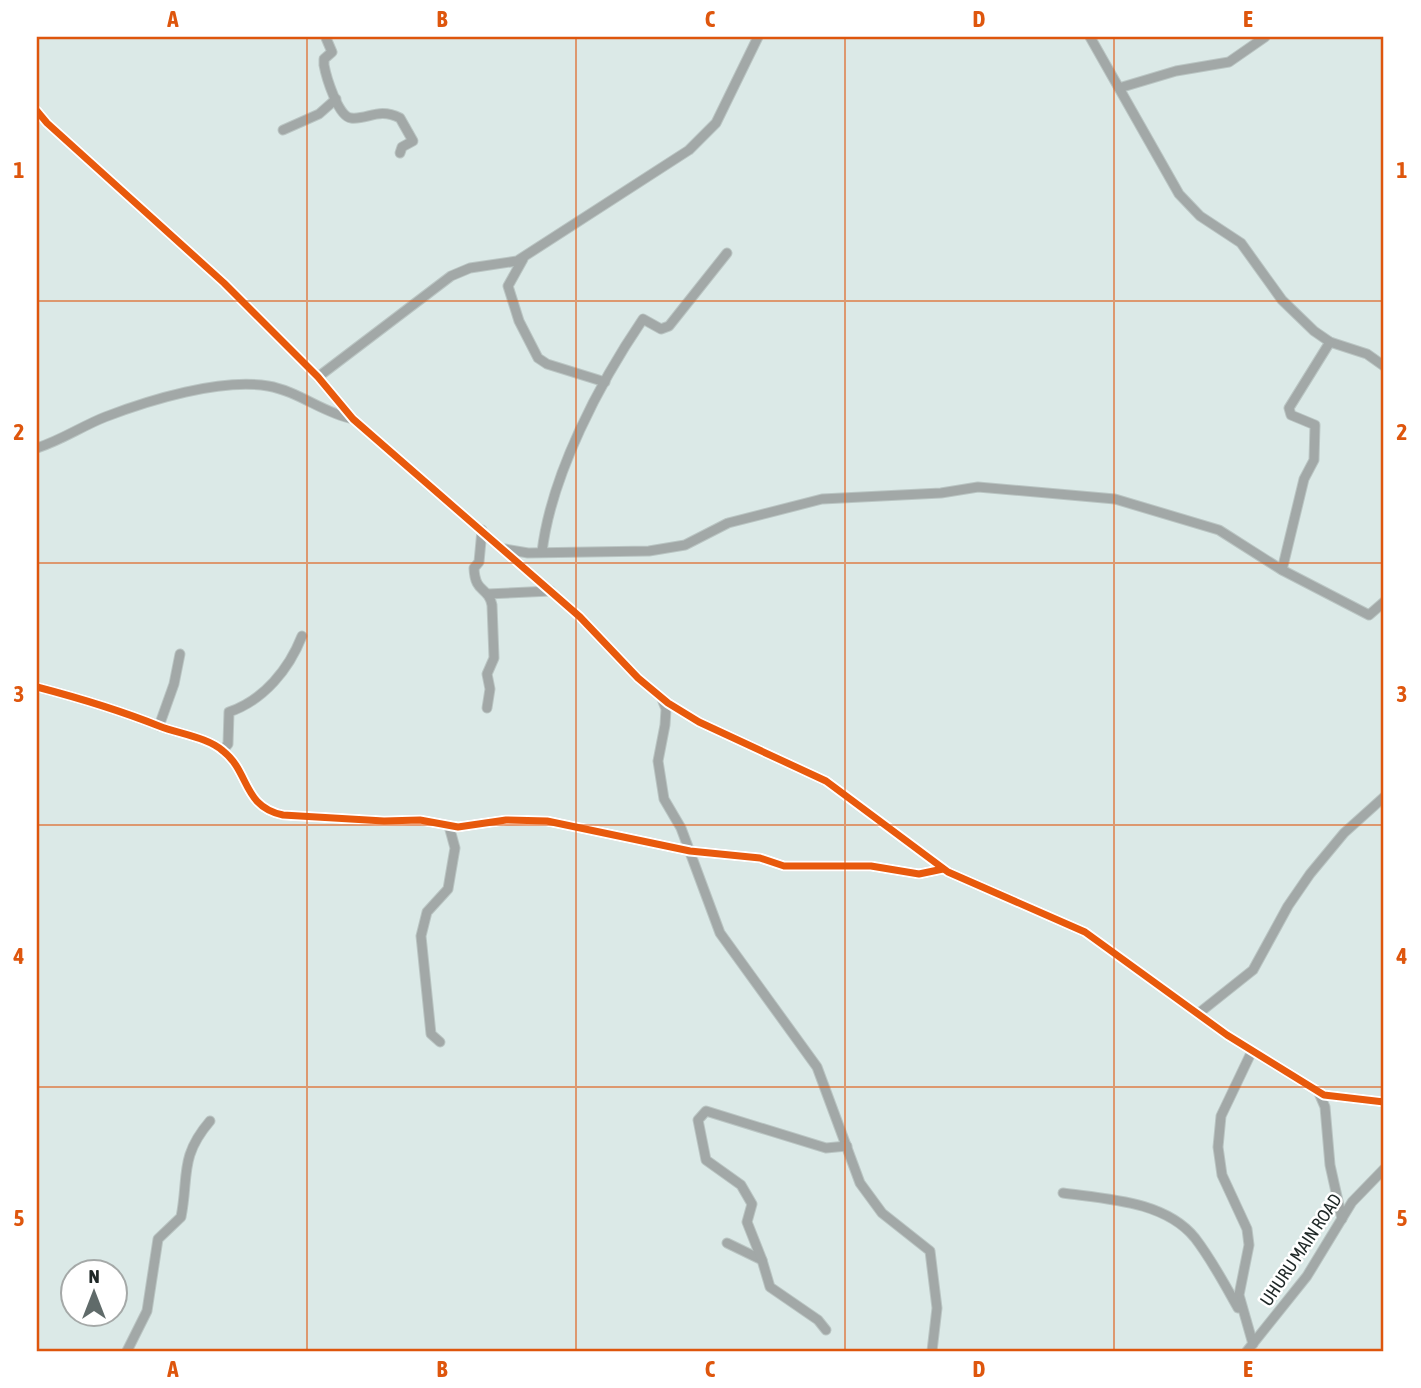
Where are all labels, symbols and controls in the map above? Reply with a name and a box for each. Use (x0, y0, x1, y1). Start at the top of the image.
text: A (166, 6, 179, 32)
text: B (437, 6, 448, 32)
text: C (705, 6, 716, 32)
text: D (973, 6, 986, 32)
text: E (1243, 6, 1253, 32)
text: 1 (14, 157, 25, 183)
text: 1 (1397, 157, 1408, 183)
text: 2 (14, 419, 24, 445)
text: 2 (1397, 419, 1407, 445)
text: 3 (14, 681, 24, 707)
text: 3 (1397, 681, 1407, 707)
text: 4 (13, 943, 25, 969)
text: 4 (1396, 943, 1408, 969)
street label: UHURU MAIN ROAD (1255, 1190, 1346, 1310)
text: 5 (14, 1205, 25, 1231)
text: 5 (1397, 1205, 1408, 1231)
north arrow (60, 1258, 130, 1328)
text: N (88, 1265, 100, 1287)
text: A (166, 1356, 179, 1382)
text: B (437, 1356, 448, 1382)
text: C (705, 1356, 716, 1382)
text: D (973, 1356, 986, 1382)
text: E (1243, 1356, 1253, 1382)

